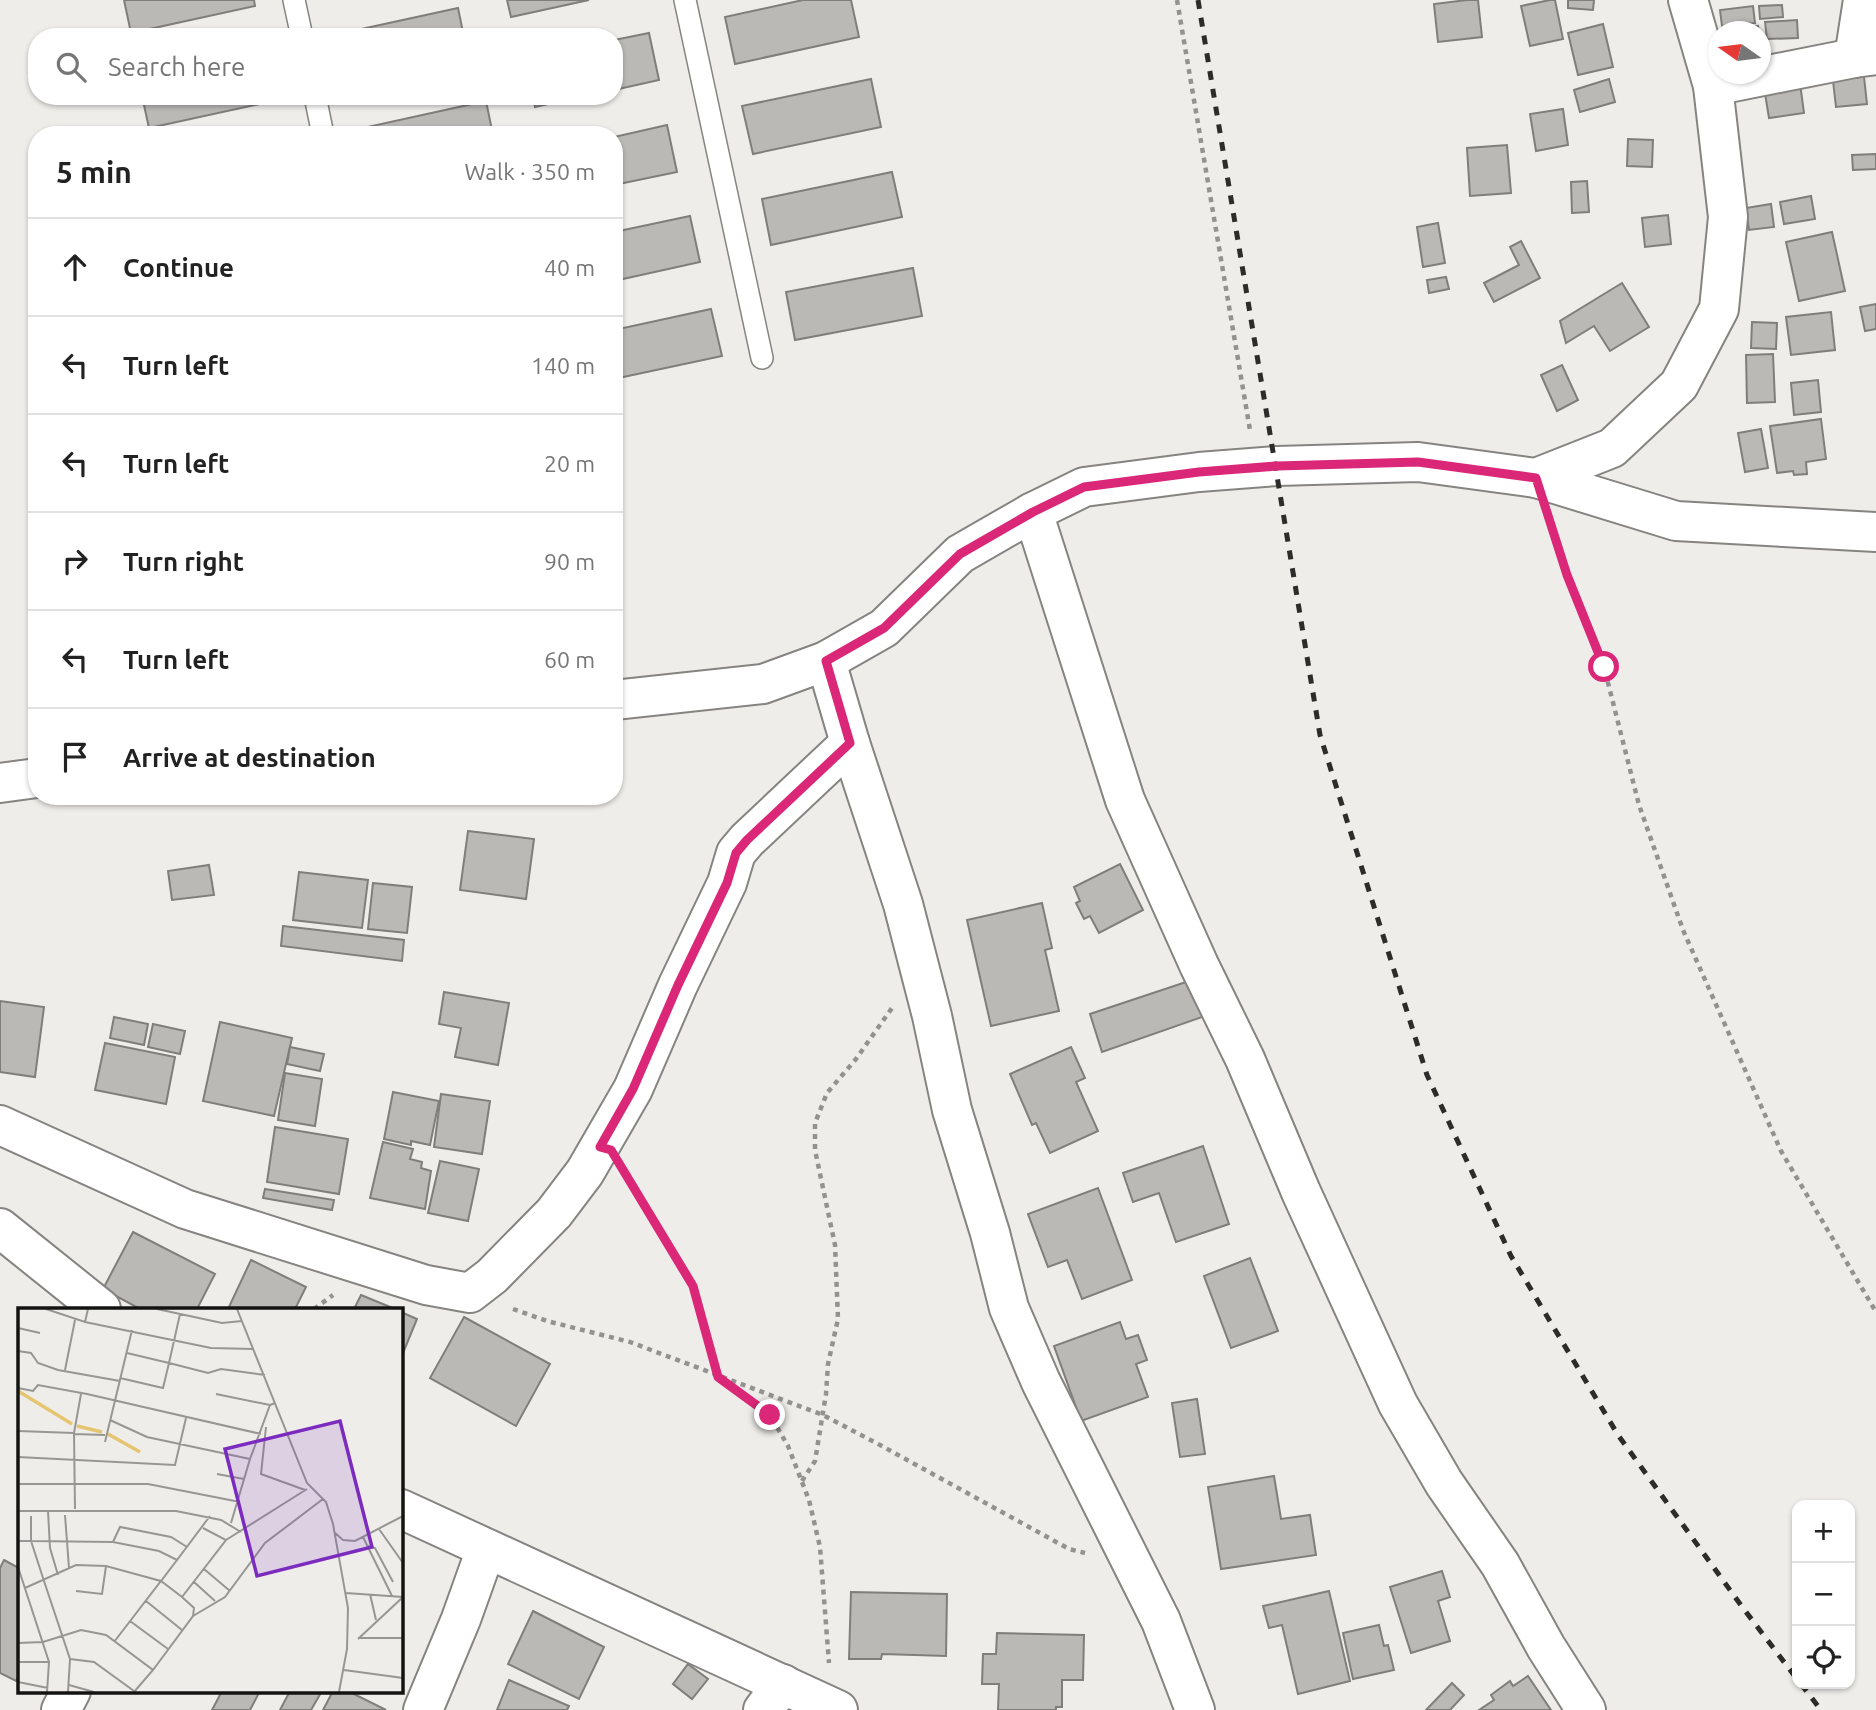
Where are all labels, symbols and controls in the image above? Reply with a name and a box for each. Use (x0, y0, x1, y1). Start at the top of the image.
north arrow (1708, 21, 1771, 84)
search box (28, 28, 623, 105)
icon: search (52, 48, 90, 86)
text: Search here (108, 52, 245, 81)
text: 5 min (56, 155, 132, 189)
text: Walk · 350 m (464, 159, 595, 184)
icon: ahead (56, 248, 94, 286)
text: Continue (123, 253, 234, 282)
text: 40 m (544, 255, 595, 280)
icon: left (56, 346, 94, 384)
text: Turn left (123, 351, 229, 380)
text: 140 m (531, 353, 595, 378)
icon: left (56, 444, 94, 482)
text: Turn left (123, 449, 229, 478)
text: 20 m (544, 451, 595, 476)
icon: right (56, 542, 94, 580)
text: Turn right (123, 547, 244, 576)
text: 90 m (544, 549, 595, 574)
icon: left (56, 640, 94, 678)
text: Turn left (123, 645, 229, 674)
text: 60 m (544, 647, 595, 672)
route start (1588, 651, 1619, 682)
icon: arrive (56, 738, 94, 776)
text: Arrive at destination (123, 743, 376, 772)
inset map (18, 1308, 402, 1692)
route end (754, 1399, 785, 1430)
map controls (1792, 1500, 1855, 1689)
button: + (1792, 1500, 1855, 1563)
button: − (1792, 1563, 1855, 1626)
button: locate (1792, 1626, 1855, 1689)

